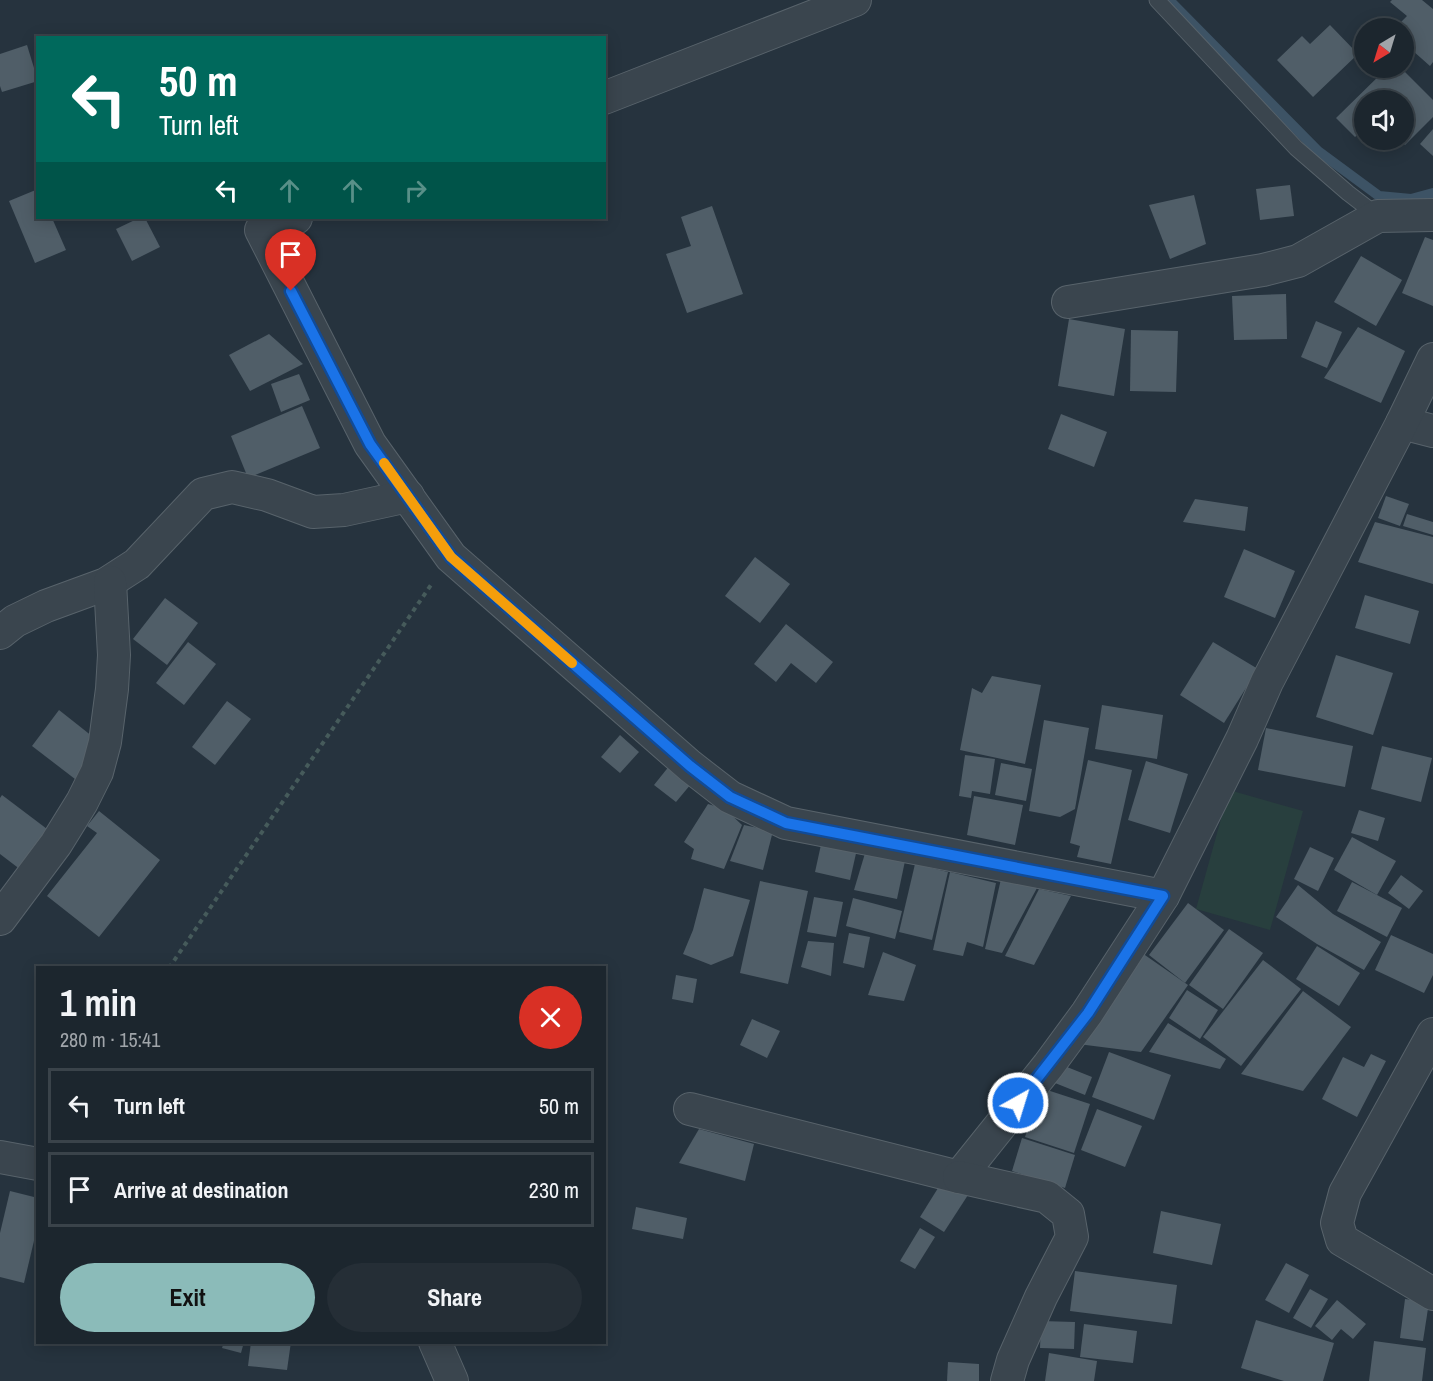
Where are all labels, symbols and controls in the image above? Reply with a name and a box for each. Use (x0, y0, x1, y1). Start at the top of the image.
north arrow (1354, 18, 1414, 78)
map controls (1354, 18, 1414, 150)
text: 50 m (159, 53, 238, 109)
icon: left (60, 60, 138, 138)
button: sound (1354, 90, 1414, 150)
text: Turn left (159, 107, 238, 143)
icon: left (210, 174, 243, 207)
icon: ahead (273, 174, 306, 207)
icon: ahead (336, 174, 369, 207)
icon: right (399, 174, 432, 207)
pin (265, 229, 316, 291)
icon: arrive (274, 238, 307, 271)
text: 1 min (60, 979, 137, 1027)
button: close (519, 986, 582, 1049)
text: 280 m · 15:41 (60, 1026, 160, 1053)
position arrow (986, 1071, 1050, 1135)
icon: left (63, 1089, 96, 1122)
text: Turn left (114, 1091, 185, 1121)
text: 50 m (539, 1091, 579, 1121)
icon: arrive (63, 1173, 96, 1206)
text: Arrive at destination (114, 1175, 288, 1205)
text: 230 m (529, 1175, 579, 1205)
button: Exit (60, 1263, 315, 1332)
button: Share (327, 1263, 582, 1332)

